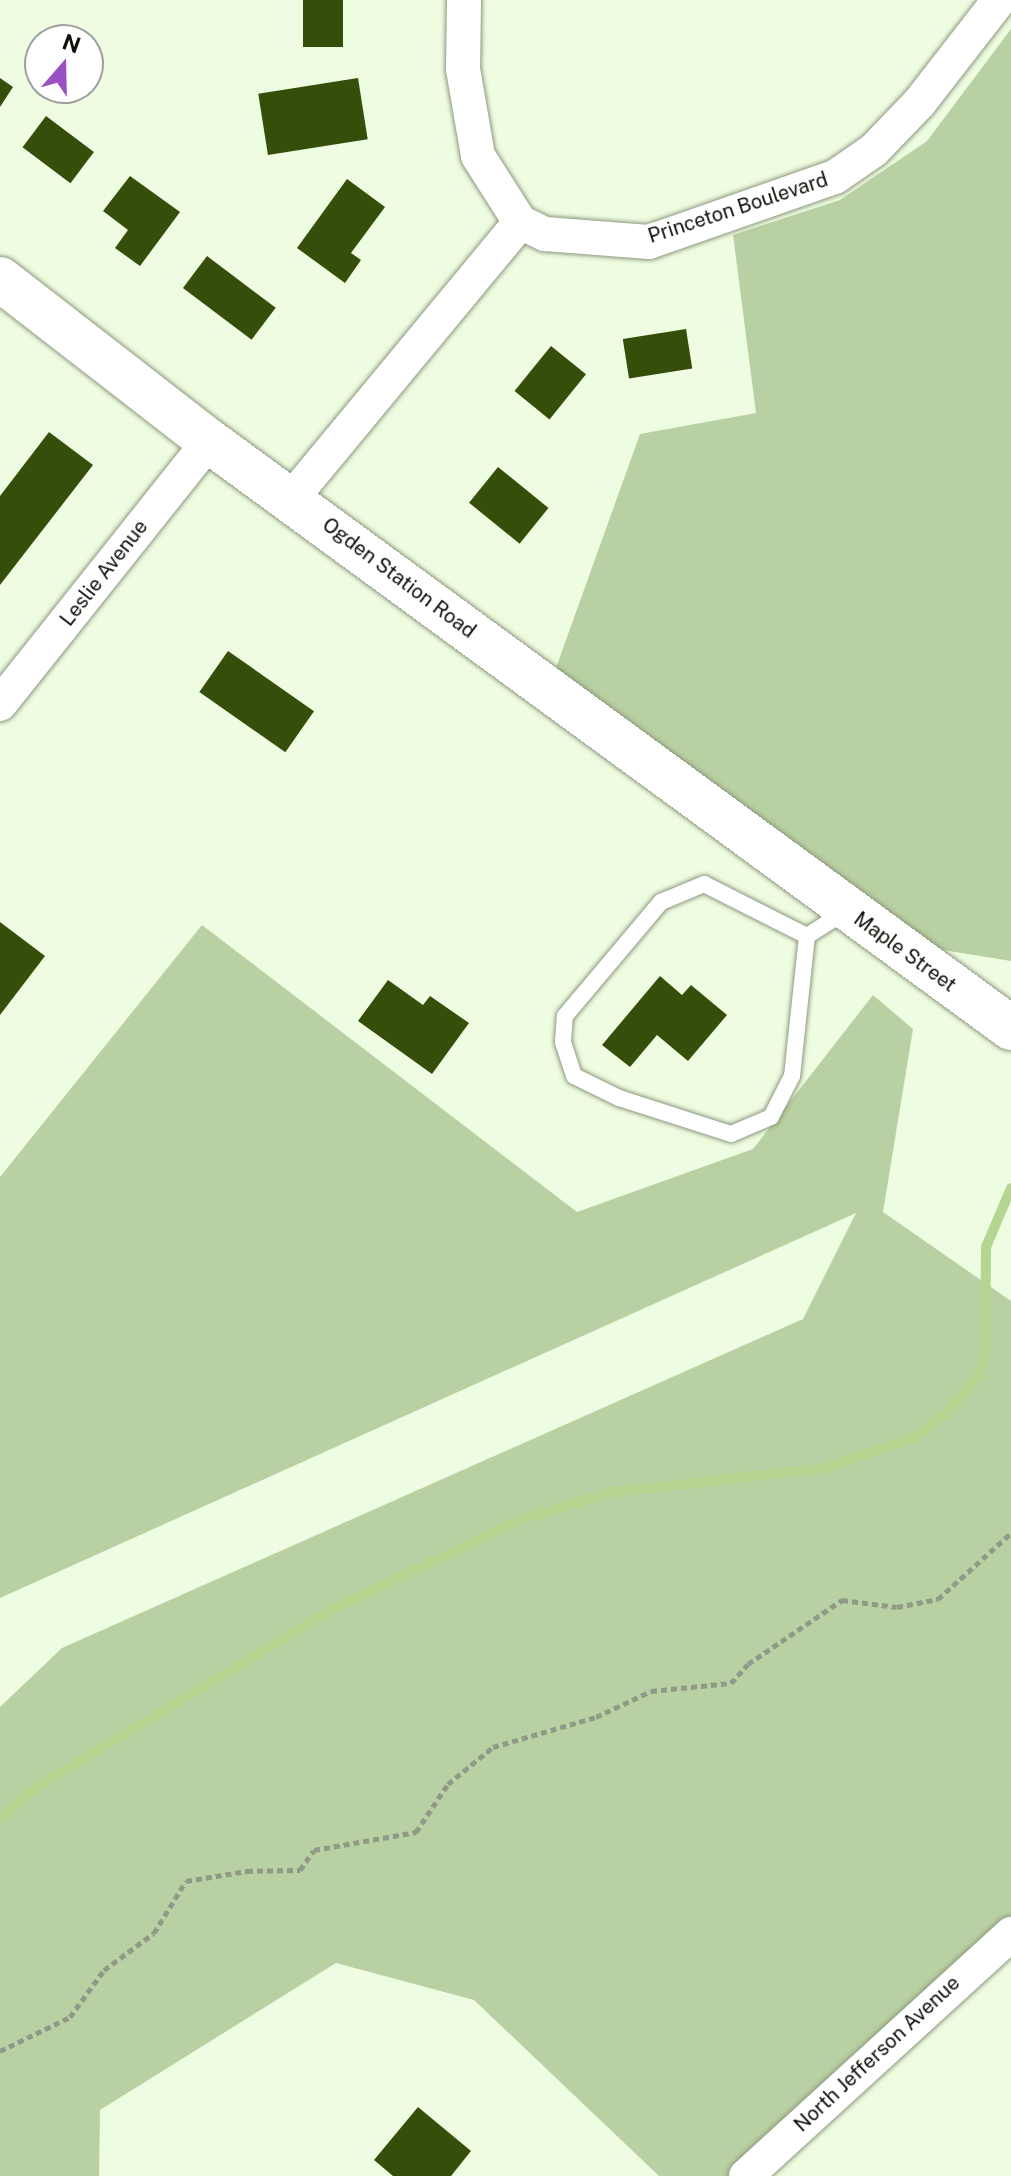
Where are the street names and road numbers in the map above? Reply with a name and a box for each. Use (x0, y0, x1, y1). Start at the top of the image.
street label: Princeton Boulevard (645, 168, 831, 248)
street label: Ogden Station Road (318, 513, 480, 643)
street label: Leslie Avenue (55, 515, 153, 631)
street label: Maple Street (849, 907, 961, 997)
street label: North Jefferson Avenue (789, 1971, 965, 2137)

